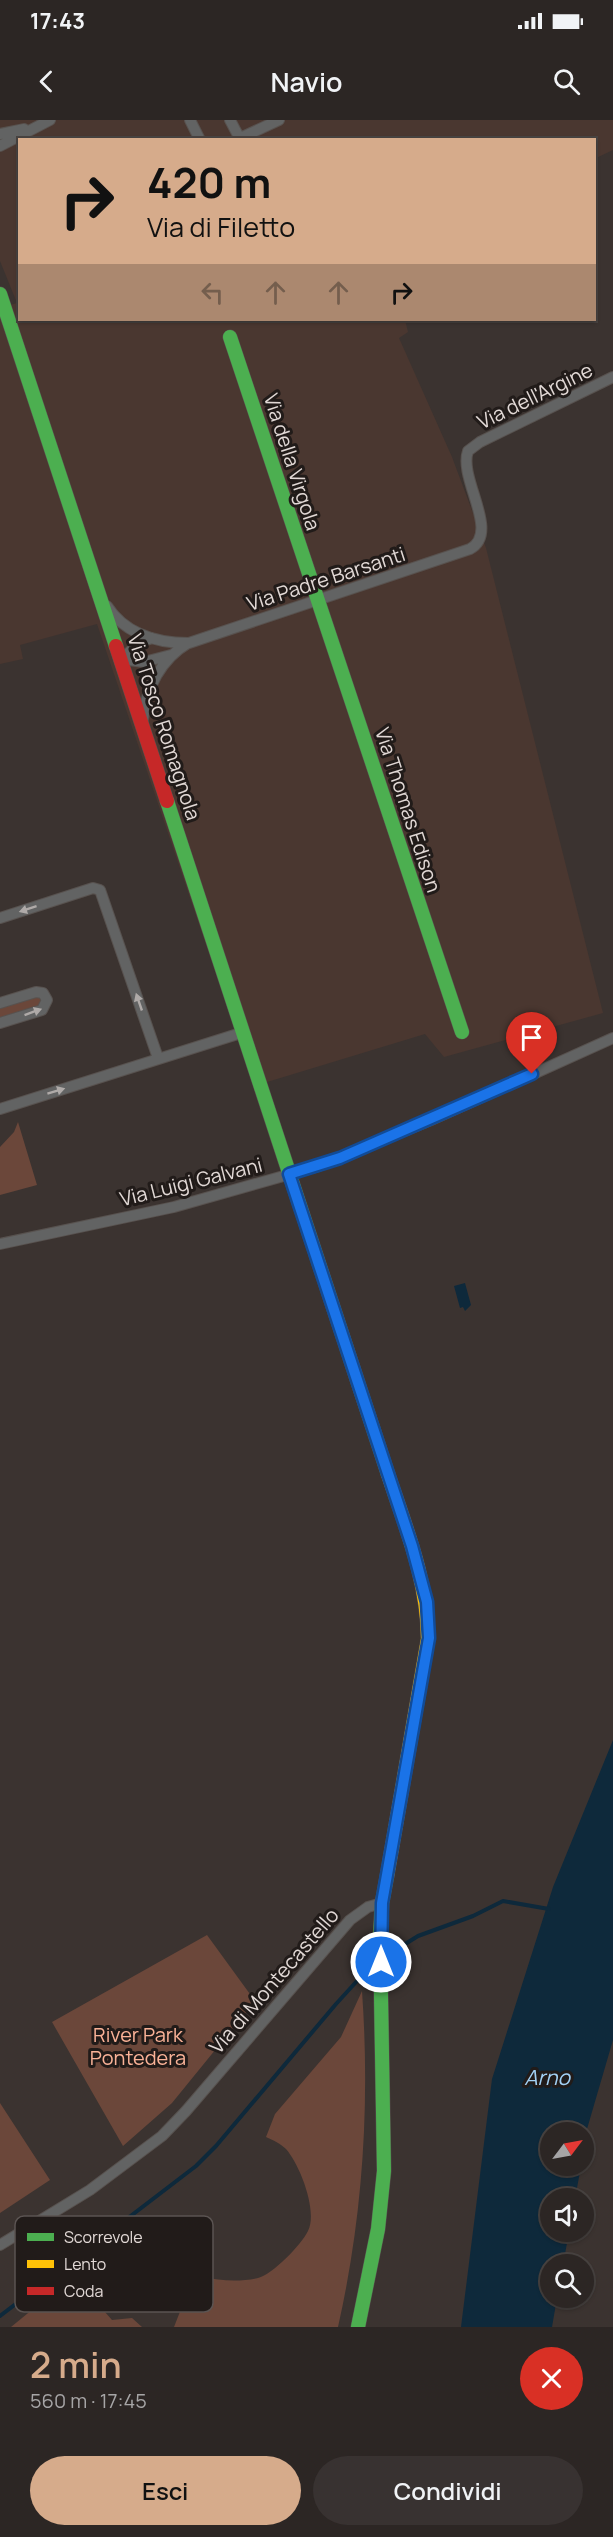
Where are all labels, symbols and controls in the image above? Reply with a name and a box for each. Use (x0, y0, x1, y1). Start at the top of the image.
text: 17:43 (30, 6, 85, 36)
text: Navio (270, 63, 343, 100)
icon: back (30, 65, 63, 98)
icon: search (550, 65, 583, 98)
text: 420 m (147, 153, 271, 211)
icon: right (48, 162, 126, 240)
text: Via di Filetto (147, 208, 295, 245)
icon: left (196, 276, 229, 309)
icon: ahead (259, 276, 292, 309)
icon: ahead (322, 276, 355, 309)
icon: right (385, 276, 418, 309)
street label: Via dell'Argine (473, 356, 597, 435)
street label: Via della Virgola (258, 390, 327, 534)
street label: Via Padre Barsanti (243, 540, 409, 617)
street label: Via Tosco Romagnola (122, 630, 207, 823)
street label: Via Thomas Edison (369, 724, 448, 896)
one-way arrow (18, 905, 36, 914)
one-way arrow (134, 993, 144, 1011)
one-way arrow (25, 1007, 43, 1017)
pin (506, 1012, 557, 1074)
icon: arrive (515, 1021, 548, 1054)
one-way arrow (47, 1086, 65, 1095)
street label: Via Luigi Galvani (117, 1151, 265, 1212)
street label: Via di Montecastello (203, 1902, 345, 2059)
position arrow (349, 1930, 413, 1994)
park label: River Park Pontedera (90, 2021, 186, 2071)
water label: Arno (524, 2063, 571, 2091)
north arrow (540, 2122, 594, 2176)
map controls (540, 2122, 594, 2308)
button: sound (540, 2188, 594, 2242)
legend (15, 2216, 213, 2312)
text: Scorrevole (64, 2226, 143, 2248)
text: Lento (64, 2253, 106, 2275)
button: search (540, 2254, 594, 2308)
text: Coda (64, 2280, 103, 2302)
text: 2 min (30, 2340, 122, 2389)
button: close (520, 2347, 583, 2410)
text: 560 m · 17:45 (30, 2387, 147, 2414)
button: Esci (30, 2456, 301, 2525)
button: Condividi (313, 2456, 583, 2525)

